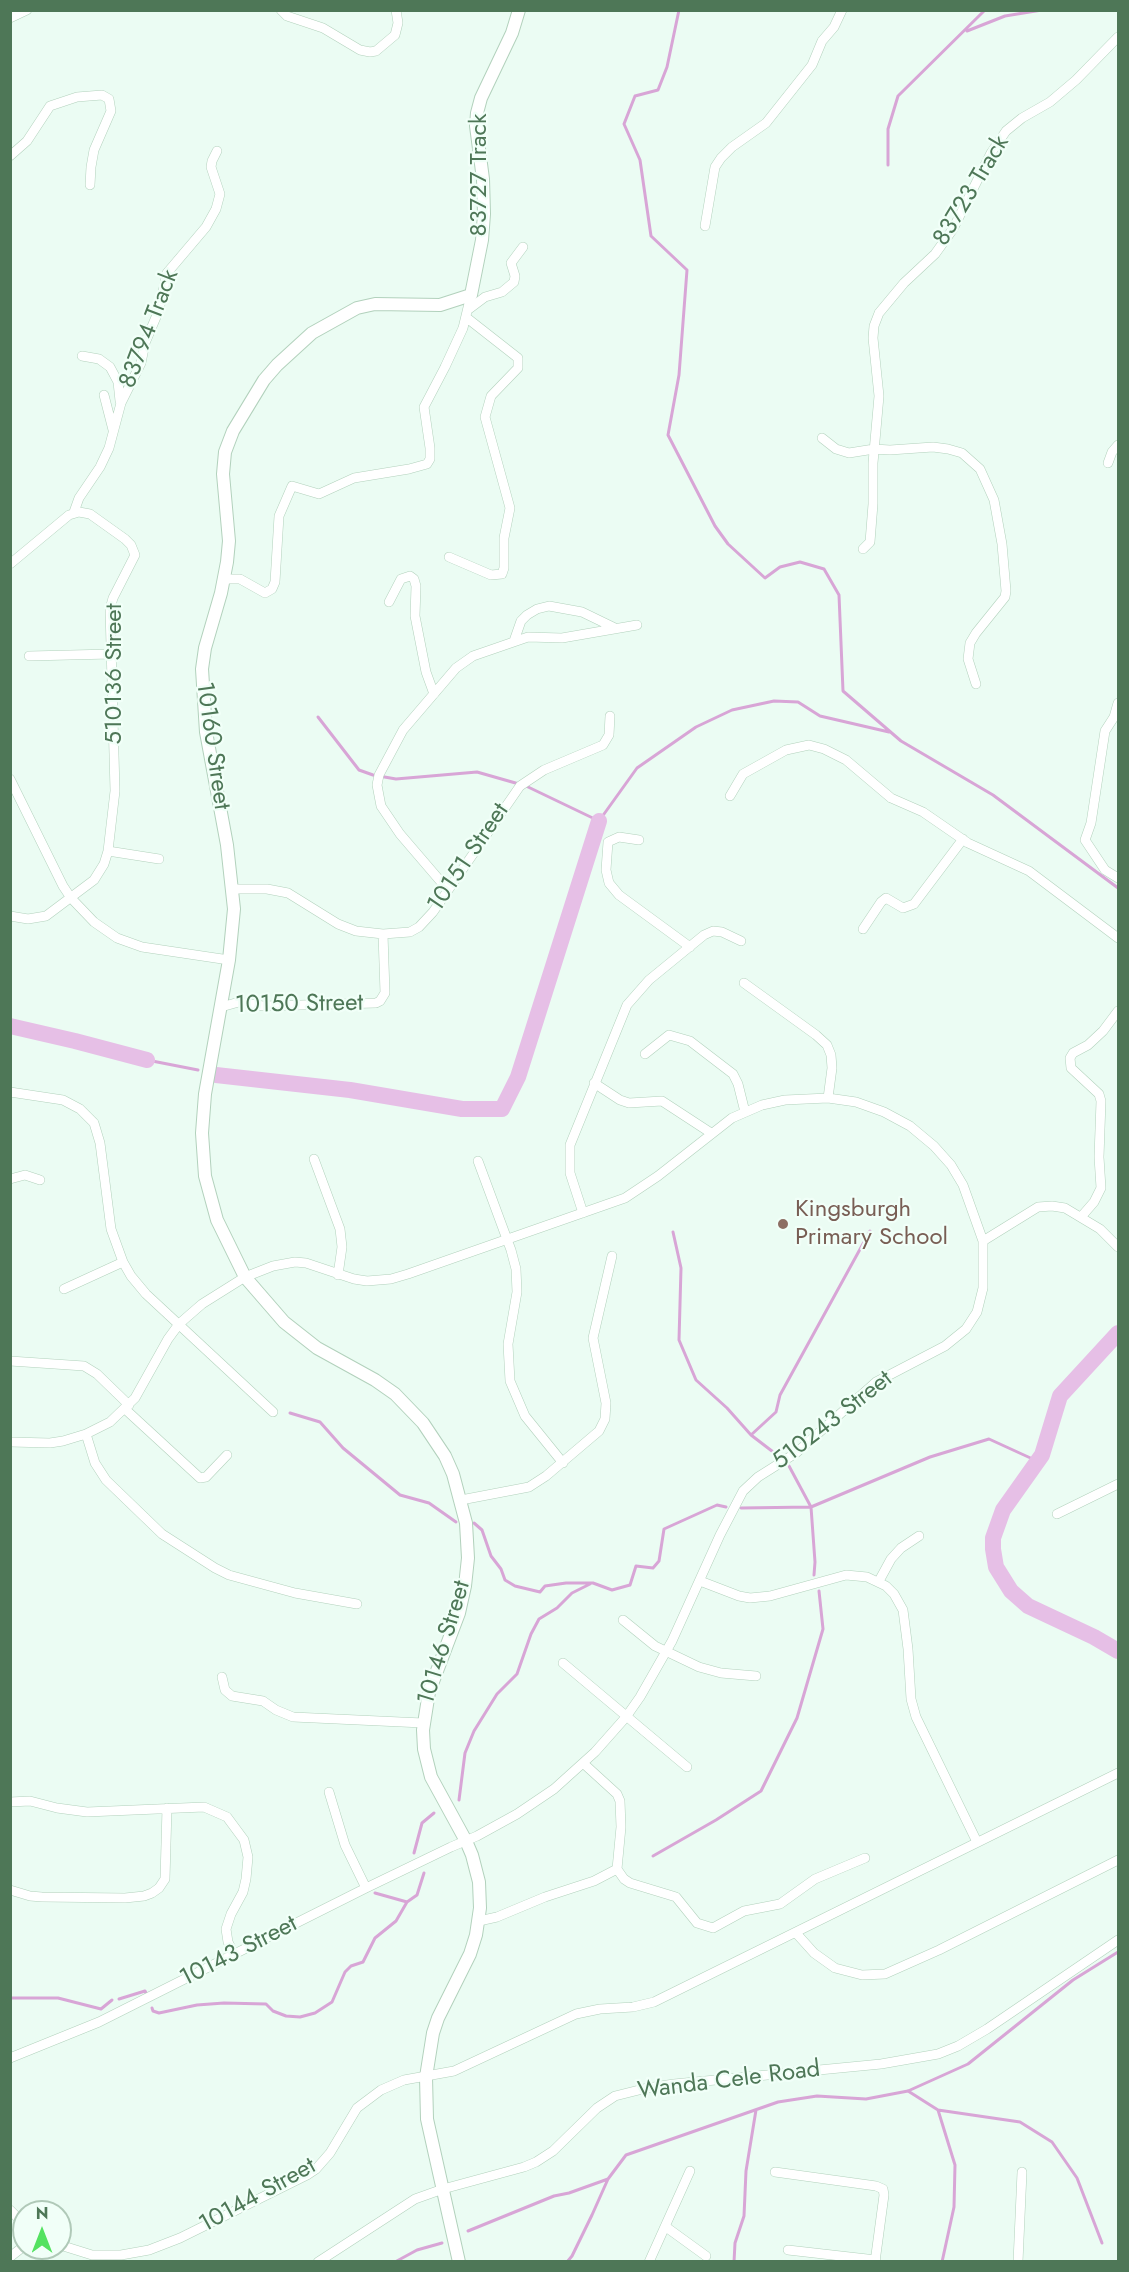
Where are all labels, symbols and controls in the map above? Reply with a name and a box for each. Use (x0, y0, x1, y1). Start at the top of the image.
street label: 83727 Track (466, 114, 494, 236)
street label: 83723 Track (928, 131, 1016, 251)
street label: 83794 Track (114, 266, 186, 392)
street label: 510136 Street (101, 604, 129, 744)
street label: 10160 Street (189, 680, 235, 812)
street label: 10151 Street (422, 798, 516, 918)
street label: 10150 Street (235, 989, 363, 1021)
place label: Kingsburgh Primary School (795, 1196, 948, 1252)
marker: Kingsburgh Primary School (776, 1217, 790, 1231)
street label: 510243 Street (767, 1365, 899, 1477)
street label: 10146 Street (412, 1577, 478, 1709)
street label: 10143 Street (176, 1910, 302, 1994)
street label: Wanda Cele Road (636, 2056, 822, 2106)
street label: 10144 Street (195, 2152, 321, 2240)
north arrow (12, 2200, 72, 2260)
text: N (36, 2202, 48, 2225)

